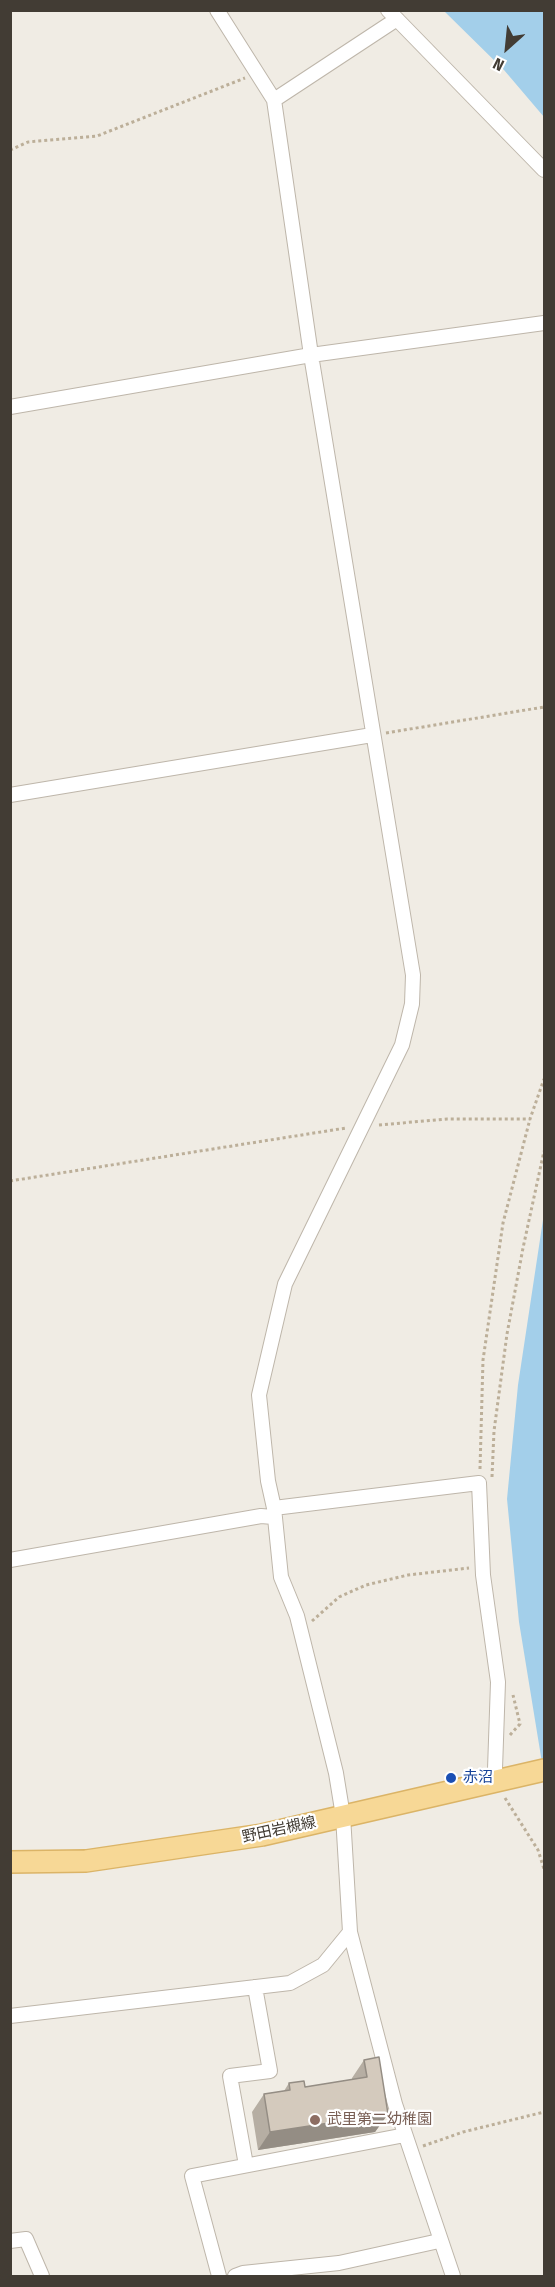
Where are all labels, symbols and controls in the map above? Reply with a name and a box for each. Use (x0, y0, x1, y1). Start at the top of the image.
north arrow (477, 18, 537, 78)
text: N (490, 54, 507, 75)
place label: 赤沼 (463, 1769, 493, 1787)
marker: 赤沼 (444, 1771, 458, 1785)
street label: 野田岩槻線 (240, 1813, 318, 1847)
place label: 武里第二幼稚園 (327, 2111, 432, 2129)
marker: 武里第二幼稚園 (308, 2113, 322, 2127)

